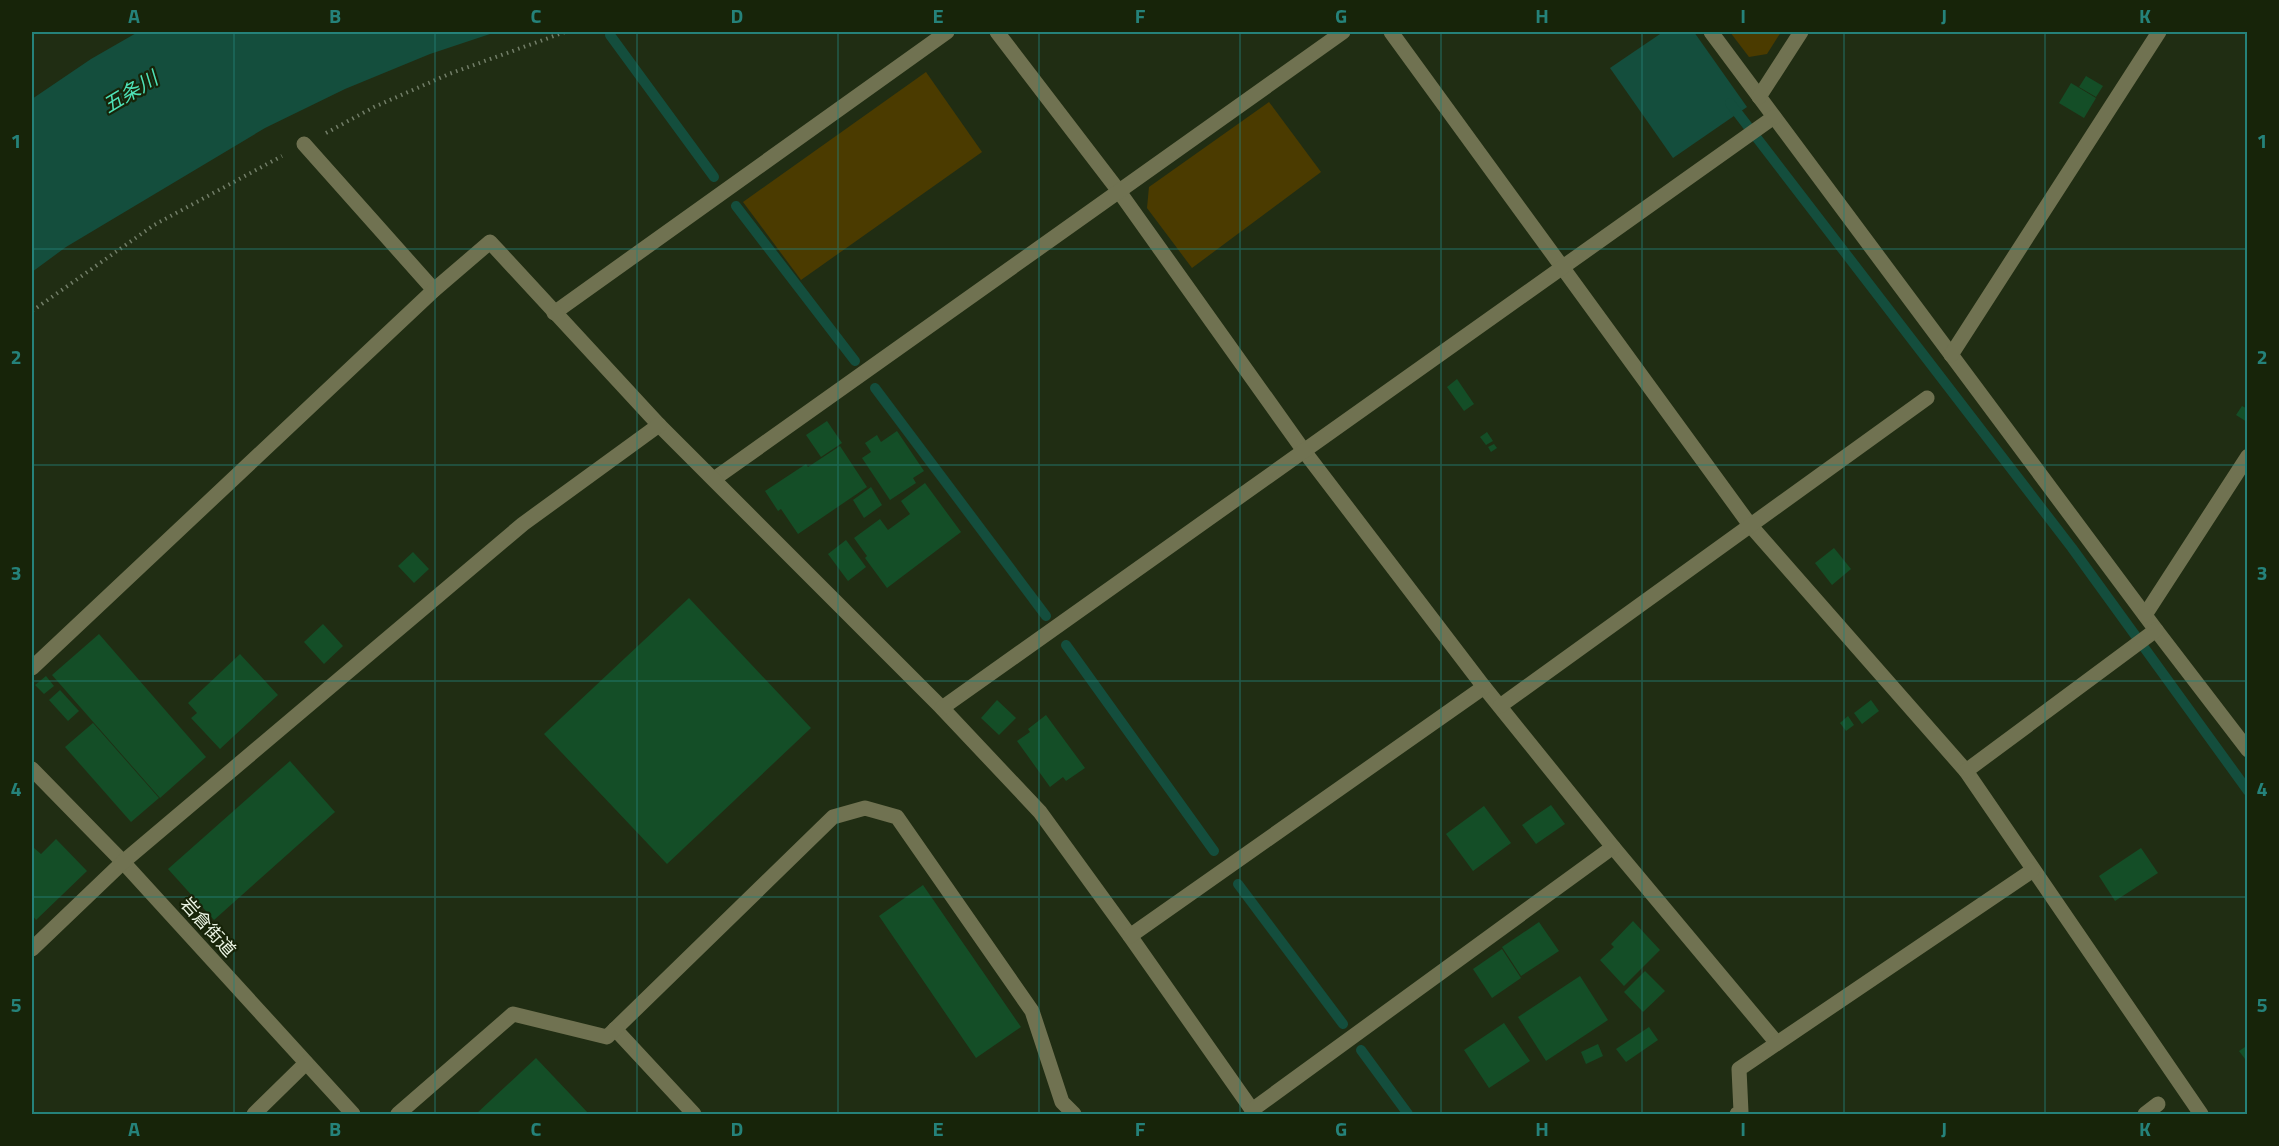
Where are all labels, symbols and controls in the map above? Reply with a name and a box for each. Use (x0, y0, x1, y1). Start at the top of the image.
text: A (128, 0, 140, 31)
text: B (329, 0, 341, 31)
text: C (531, 0, 542, 31)
text: D (731, 0, 743, 31)
text: E (932, 0, 944, 31)
text: F (1135, 0, 1146, 31)
text: G (1335, 0, 1347, 31)
text: H (1535, 0, 1549, 31)
text: I (1740, 0, 1746, 31)
text: J (1941, 0, 1947, 31)
text: K (2139, 0, 2151, 31)
water label: 五条川 (96, 62, 165, 120)
text: 1 (10, 125, 22, 156)
text: 1 (2256, 125, 2268, 156)
text: 2 (10, 341, 22, 372)
text: 2 (2256, 341, 2268, 372)
text: 3 (10, 557, 22, 588)
text: 3 (2256, 557, 2268, 588)
text: 4 (10, 773, 22, 804)
text: 4 (2256, 773, 2268, 804)
street label: 岩倉街道 (174, 891, 242, 962)
text: 5 (10, 989, 22, 1020)
text: 5 (2256, 989, 2268, 1020)
text: A (128, 1113, 140, 1144)
text: B (329, 1113, 341, 1144)
text: C (531, 1113, 542, 1144)
text: D (731, 1113, 743, 1144)
text: E (932, 1113, 944, 1144)
text: F (1135, 1113, 1146, 1144)
text: G (1335, 1113, 1347, 1144)
text: H (1535, 1113, 1549, 1144)
text: I (1740, 1113, 1746, 1144)
text: J (1941, 1113, 1947, 1144)
text: K (2139, 1113, 2151, 1144)

